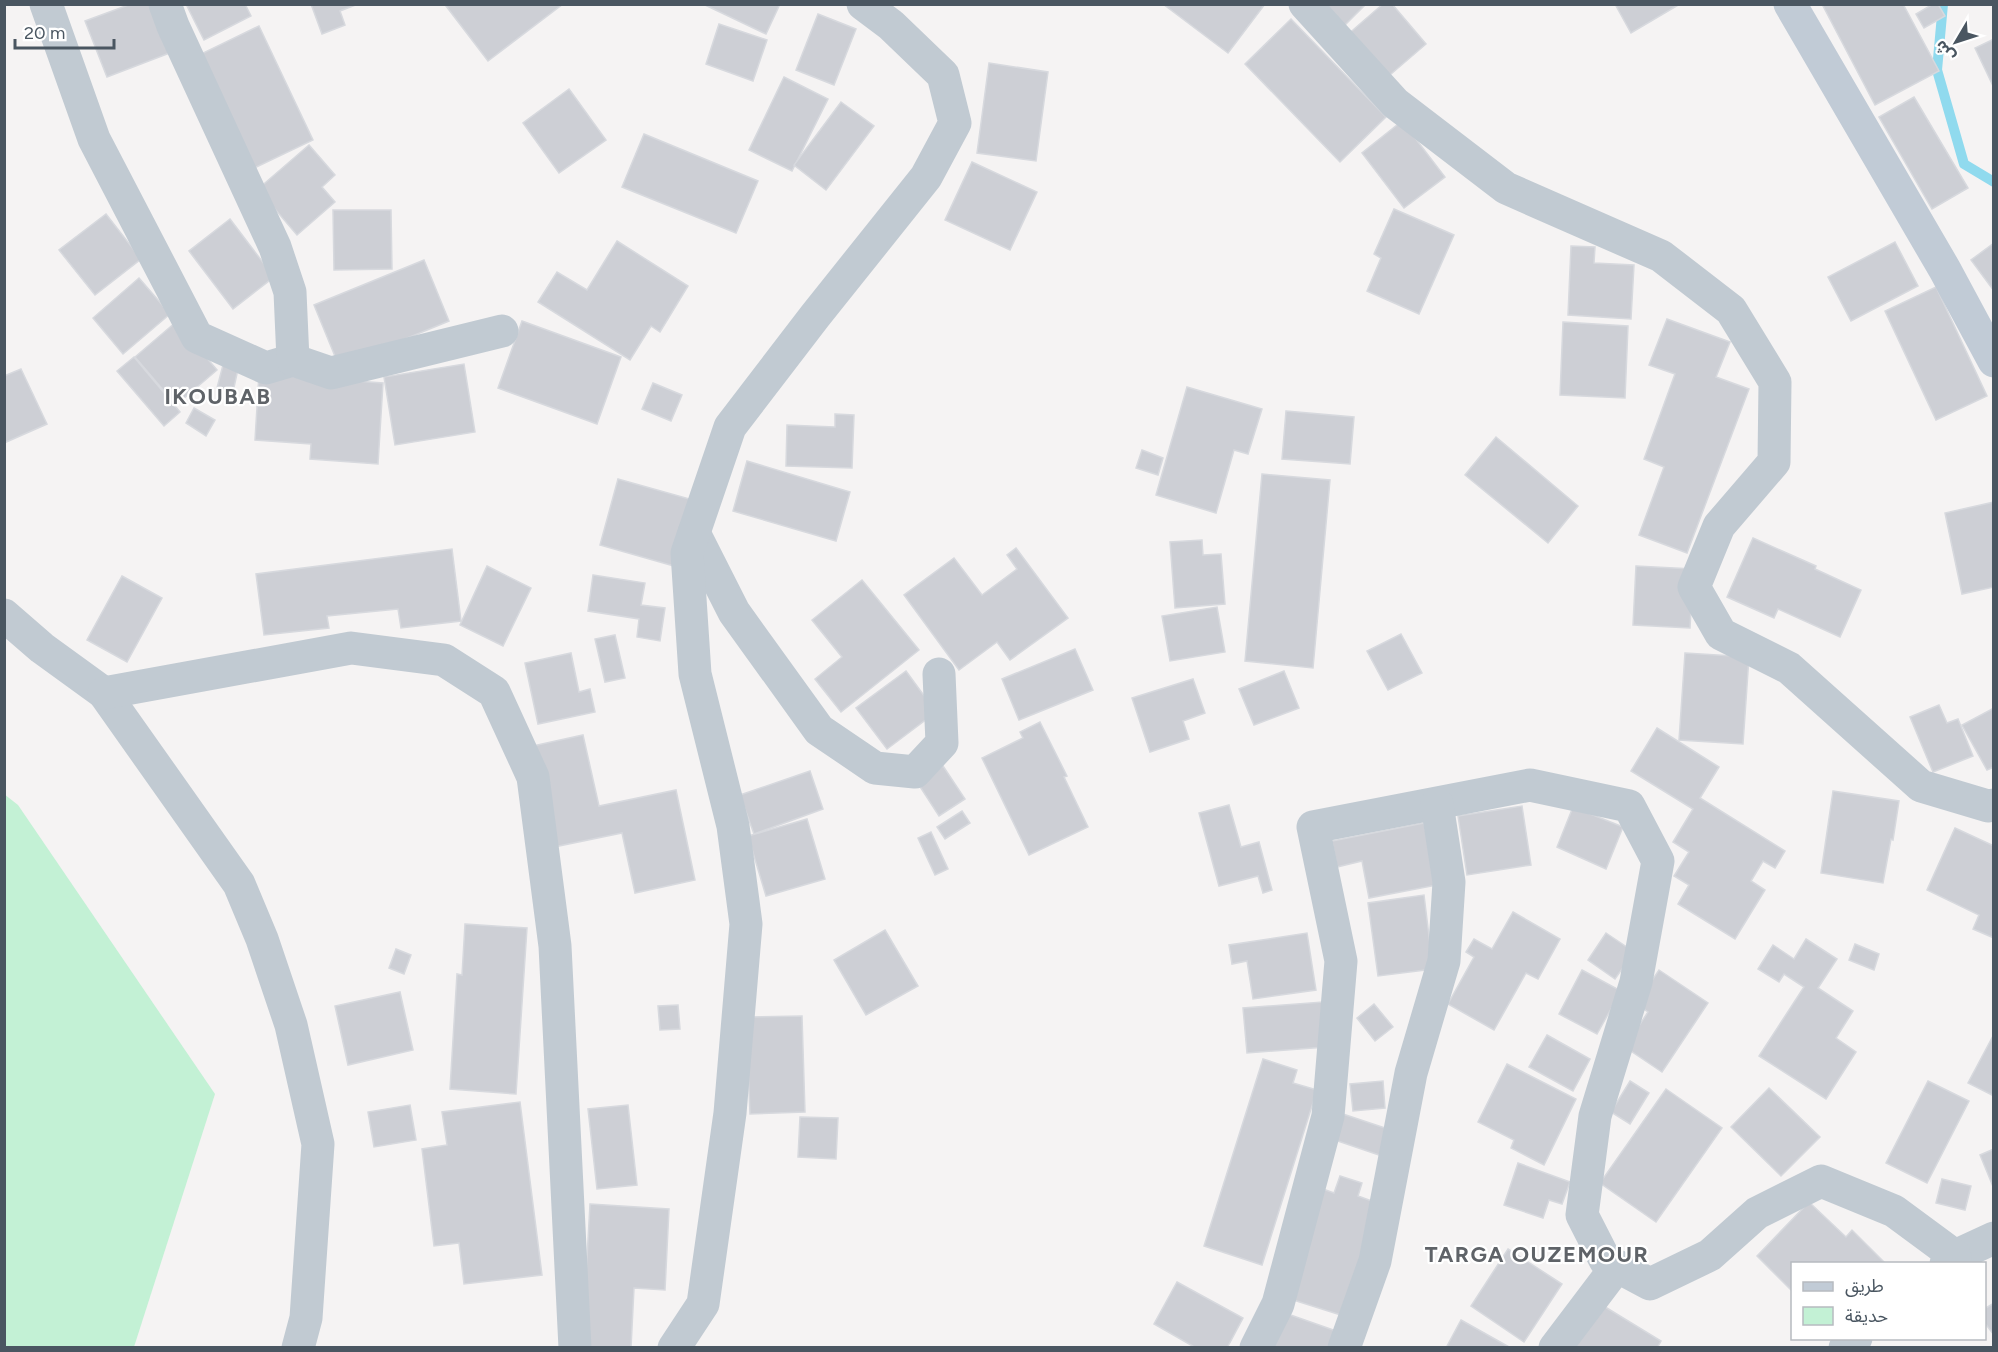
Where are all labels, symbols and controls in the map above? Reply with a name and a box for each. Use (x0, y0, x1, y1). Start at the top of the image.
scale bar (15, 12, 114, 50)
north arrow (1926, 12, 1986, 72)
text: 20 m (24, 22, 65, 44)
text: ش (1930, 37, 1959, 66)
district label: IKOUBAB (165, 383, 271, 410)
district label: TARGA OUZEMOUR (1425, 1241, 1649, 1268)
legend (1791, 1262, 1986, 1340)
text: طريق (1845, 1275, 1884, 1297)
text: حديقة (1845, 1305, 1888, 1327)

